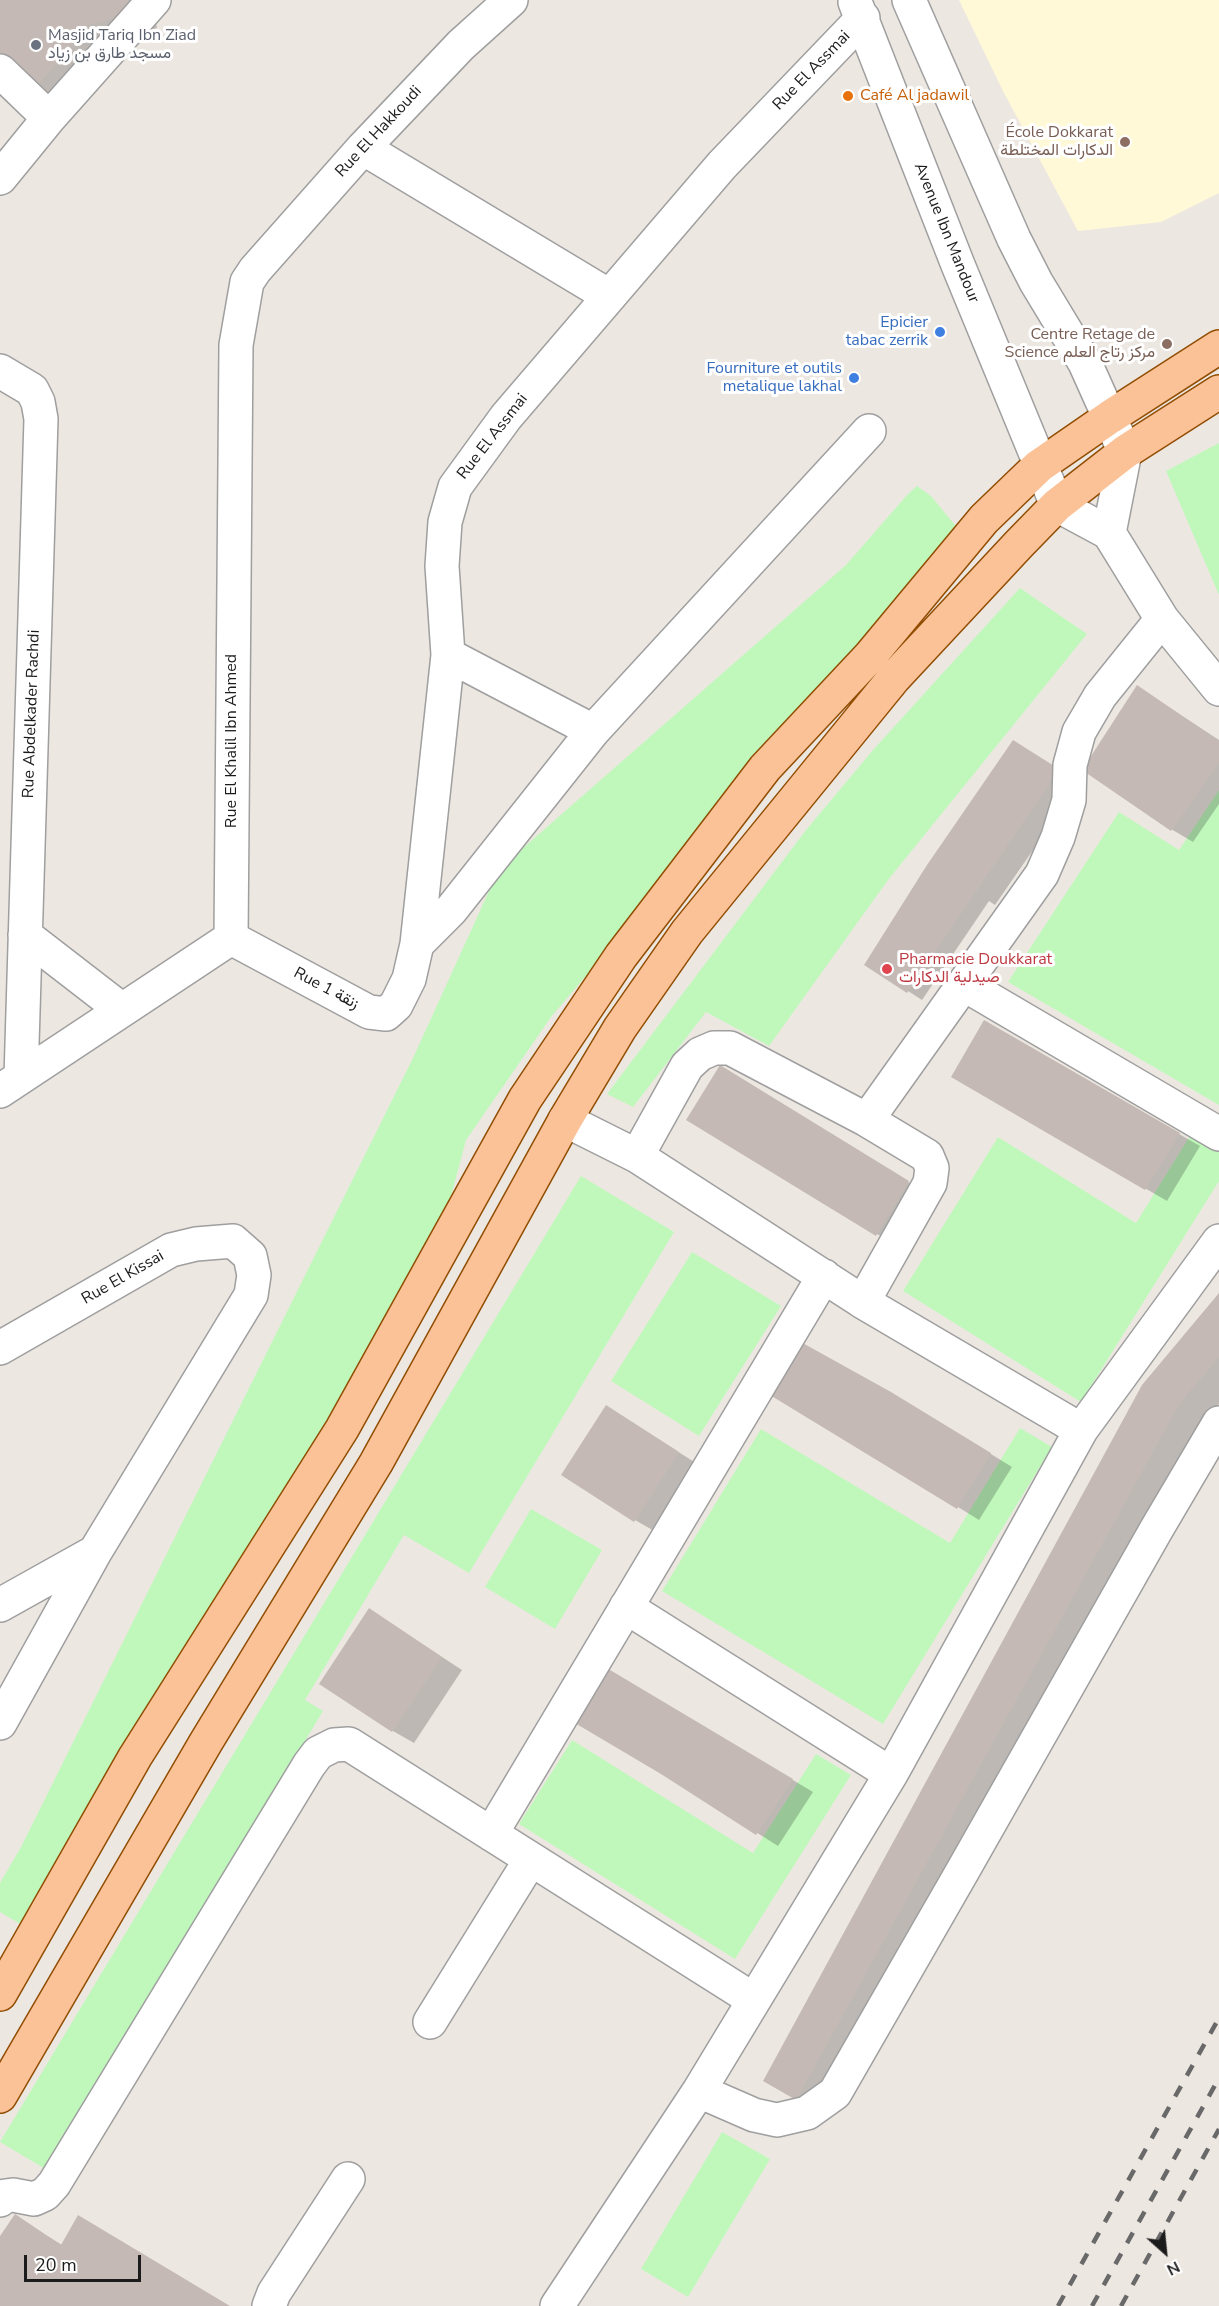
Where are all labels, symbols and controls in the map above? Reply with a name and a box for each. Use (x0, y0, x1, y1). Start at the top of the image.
place label: Masjid Tariq Ibn Ziad مسجد طارق بن زياد (48, 26, 196, 64)
street label: Rue El Assmai (769, 27, 855, 115)
marker: Masjid Tariq Ibn Ziad مسجد طارق بن زياد (29, 38, 43, 52)
street label: Rue El Hakkoudi (332, 82, 426, 182)
place label: Café Al jadawil (860, 86, 969, 106)
marker: Café Al jadawil (841, 89, 855, 103)
place label: École Dokkarat الدكارات المختلطة (1000, 123, 1113, 161)
marker: École Dokkarat الدكارات المختلطة (1118, 135, 1132, 149)
street label: Avenue Ibn Mandour (909, 160, 983, 306)
place label: Epicier tabac zerrik (846, 313, 928, 351)
marker: Epicier tabac zerrik (933, 325, 947, 339)
place label: Centre Retage de Science مركز رتاج العلم (1005, 325, 1155, 363)
marker: Centre Retage de Science مركز رتاج العلم (1160, 337, 1174, 351)
place label: Fourniture et outils metalique lakhal (707, 359, 842, 397)
marker: Fourniture et outils metalique lakhal (847, 371, 861, 385)
street label: Rue El Assmai (454, 390, 532, 484)
street label: Rue Abdelkader Rachdi (19, 629, 45, 799)
street label: Rue El Khalil Ibn Ahmed (222, 654, 242, 828)
place label: Pharmacie Doukkarat صيدلية الدكارات (899, 950, 1052, 988)
marker: Pharmacie Doukkarat صيدلية الدكارات (880, 962, 894, 976)
street label: Rue 1 زنقة (290, 964, 362, 1014)
street label: Rue El Kissai (78, 1247, 168, 1309)
north arrow (1135, 2222, 1195, 2282)
scale bar (27, 2243, 144, 2281)
text: 20 m (35, 2253, 77, 2277)
text: N (1163, 2256, 1183, 2281)

